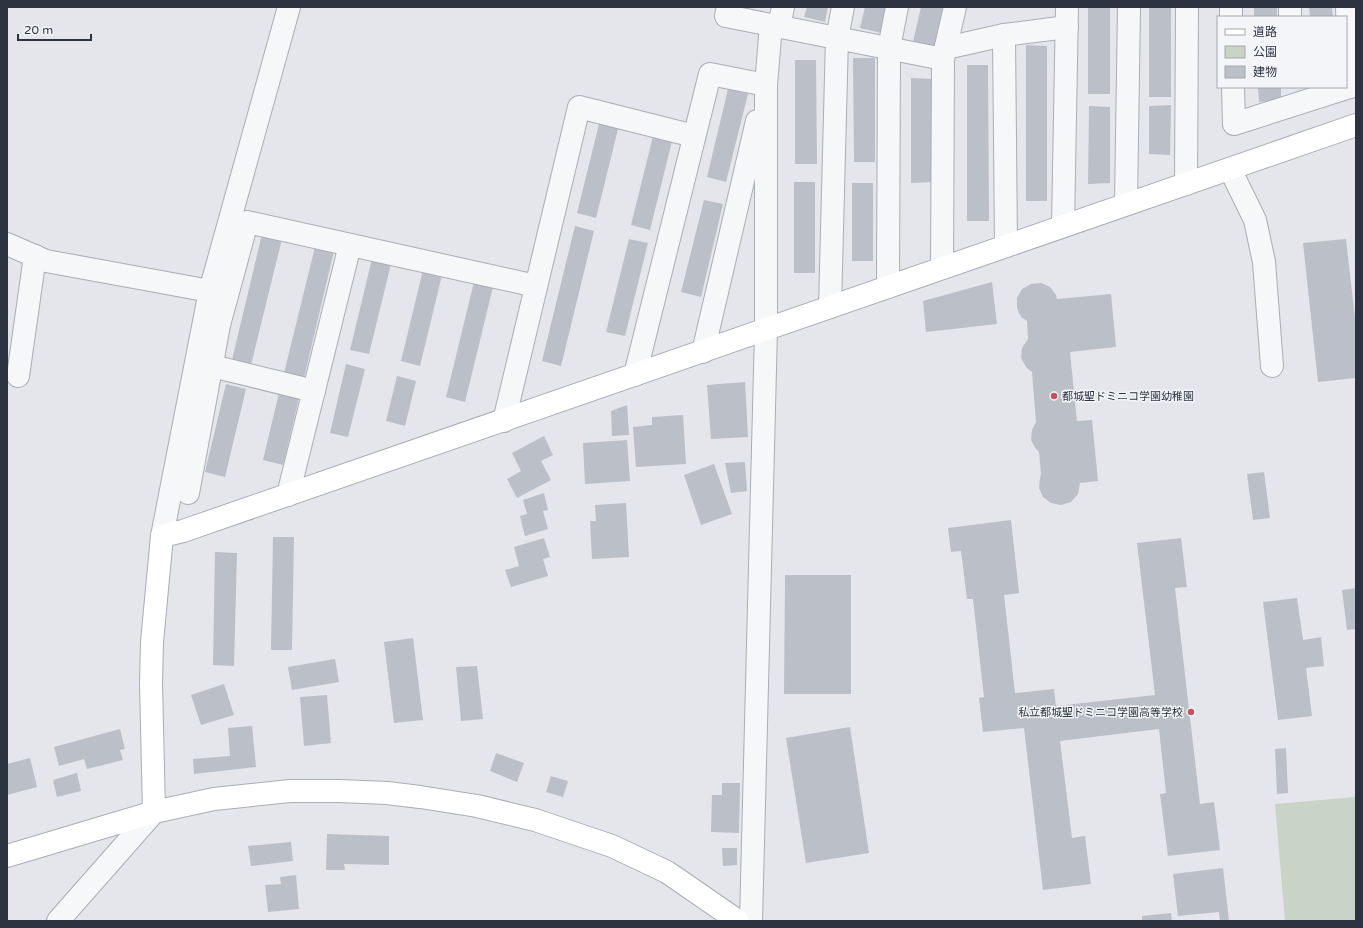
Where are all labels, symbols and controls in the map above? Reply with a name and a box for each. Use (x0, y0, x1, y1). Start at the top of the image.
scale bar (18, 16, 91, 42)
legend (1217, 16, 1347, 88)
text: 20 m (24, 23, 53, 37)
text: 道路 (1253, 25, 1277, 39)
text: 公園 (1253, 45, 1277, 59)
text: 建物 (1253, 65, 1277, 79)
place label: 都城聖ドミニコ学園幼稚園 (1062, 390, 1194, 403)
marker: 都城聖ドミニコ学園幼稚園 (1049, 391, 1059, 401)
place label: 私立都城聖ドミニコ学園高等学校 (1018, 706, 1183, 719)
marker: 私立都城聖ドミニコ学園高等学校 (1186, 707, 1196, 717)

